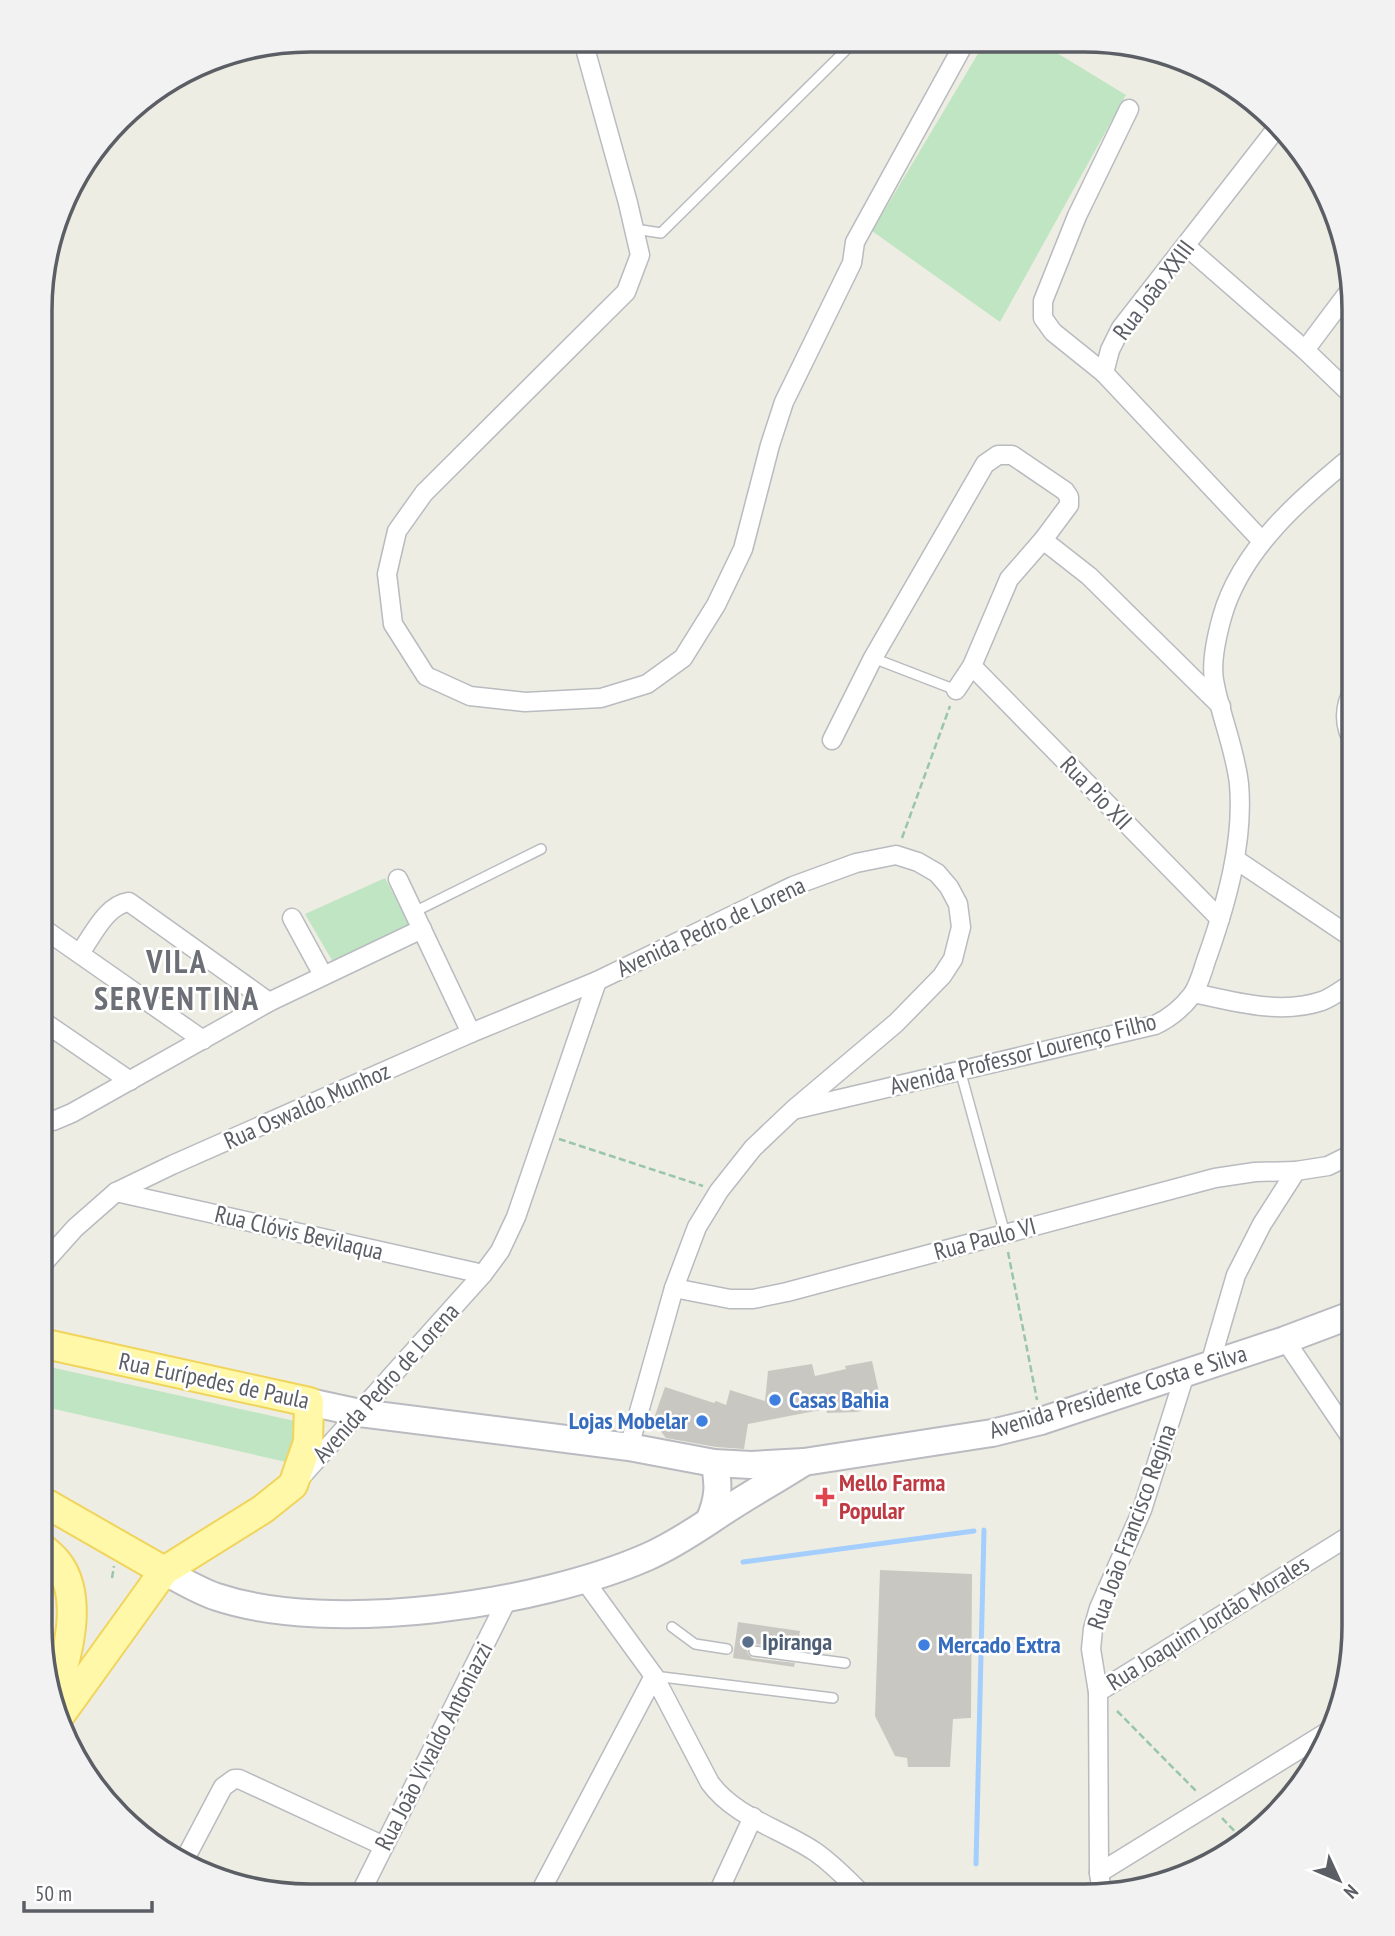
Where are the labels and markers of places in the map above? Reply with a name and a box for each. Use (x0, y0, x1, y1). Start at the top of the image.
place label: Casas Bahia (789, 1384, 889, 1415)
marker: Casas Bahia (767, 1392, 783, 1408)
place label: Lojas Mobelar (569, 1405, 689, 1436)
marker: Lojas Mobelar (694, 1413, 710, 1429)
place label: Mello Farma Popular (839, 1467, 945, 1526)
marker: Mello Farma Popular (817, 1489, 833, 1505)
place label: Ipiranga (762, 1626, 832, 1657)
place label: Mercado Extra (938, 1629, 1061, 1660)
marker: Ipiranga (740, 1634, 756, 1650)
marker: Mercado Extra (916, 1637, 932, 1653)

